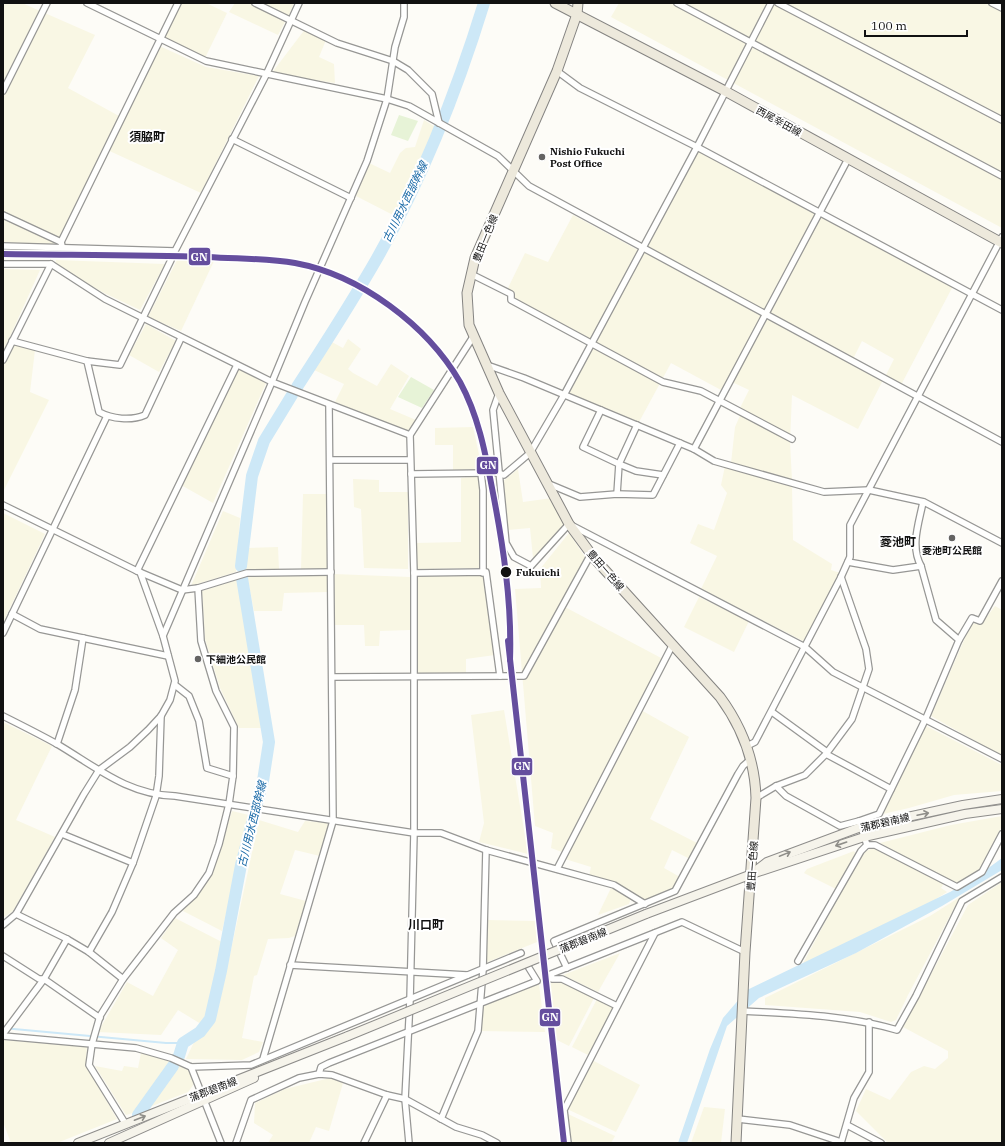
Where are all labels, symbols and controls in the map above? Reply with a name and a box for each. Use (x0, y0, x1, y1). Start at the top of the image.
scale bar (865, 12, 967, 38)
text: 100 m (871, 18, 907, 33)
street label: 西尾幸田線 (754, 104, 804, 139)
district label: 須脇町 (129, 129, 165, 144)
place label: Nishio Fukuchi Post Office (550, 145, 625, 170)
marker: Nishio Fukuchi Post Office (537, 152, 547, 162)
water label: 古川用水西部幹線 (379, 158, 431, 245)
street label: 豊田一色線 (470, 213, 501, 264)
line badge: GN (188, 247, 211, 266)
text: GN (190, 250, 208, 264)
line badge: GN (476, 456, 499, 475)
text: GN (479, 458, 497, 472)
marker: 菱池町公民館 (947, 533, 957, 543)
district label: 菱池町 (880, 534, 916, 549)
place label: 菱池町公民館 (922, 544, 982, 557)
street label: 豊田一色線 (584, 547, 627, 593)
marker: Fukuichi (499, 565, 513, 579)
place label: Fukuichi (516, 566, 560, 579)
place label: 下細池公民館 (206, 653, 266, 666)
marker: 下細池公民館 (193, 654, 203, 664)
line badge: GN (511, 757, 533, 776)
text: GN (513, 759, 531, 773)
water label: 古川用水西部幹線 (235, 778, 270, 868)
one-way arrow (916, 809, 929, 817)
street label: 蒲郡碧南線 (859, 811, 911, 834)
street label: 豊田一色線 (744, 841, 761, 891)
one-way arrow (836, 841, 848, 849)
one-way arrow (779, 850, 791, 858)
district label: 川口町 (408, 917, 444, 932)
street label: 蒲郡碧南線 (558, 925, 609, 956)
line badge: GN (539, 1008, 561, 1027)
text: GN (541, 1010, 559, 1024)
street label: 蒲郡碧南線 (188, 1074, 239, 1104)
one-way arrow (133, 1113, 145, 1121)

